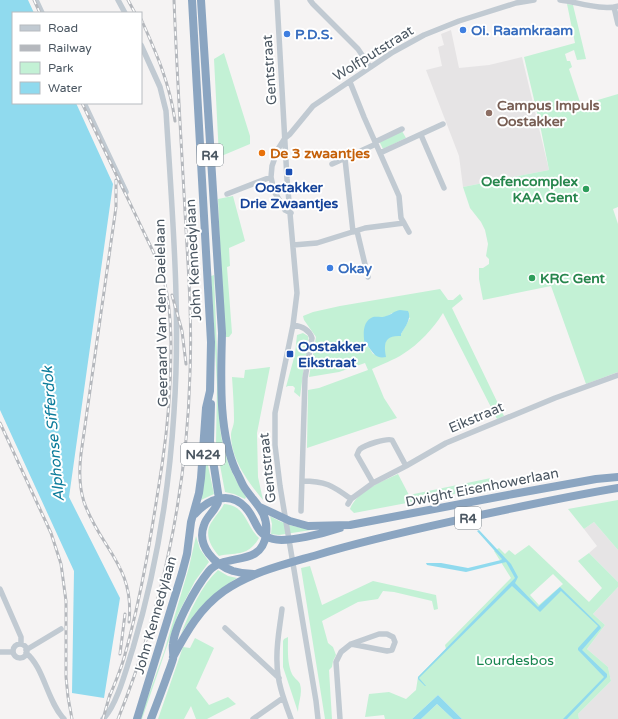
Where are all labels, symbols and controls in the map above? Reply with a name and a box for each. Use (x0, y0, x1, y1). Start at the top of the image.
legend (12, 12, 142, 104)
text: Road (48, 21, 78, 35)
street label: Wolfputstraat (330, 22, 417, 85)
place label: Oi. Raamkraam (471, 22, 573, 39)
marker: Oi. Raamkraam (458, 25, 468, 35)
place label: P.D.S. (295, 26, 333, 43)
marker: P.D.S. (282, 29, 292, 39)
street label: Gentstraat (259, 34, 280, 106)
text: Railway (48, 41, 92, 55)
text: Park (48, 61, 74, 75)
text: Water (48, 81, 83, 95)
place label: Campus Impuls Oostakker (497, 97, 600, 130)
marker: Campus Impuls Oostakker (484, 108, 494, 118)
road number: R4 (197, 144, 223, 166)
place label: De 3 zwaantjes (270, 145, 370, 162)
marker: De 3 zwaantjes (257, 148, 267, 158)
marker: Oostakker Drie Zwaantjes (284, 167, 294, 177)
place label: Oefencomplex KAA Gent (481, 173, 579, 206)
place label: Oostakker Drie Zwaantjes (240, 179, 338, 212)
marker: Oefencomplex KAA Gent (581, 184, 591, 194)
street label: John Kennedylaan (182, 199, 205, 321)
street label: Geeraard Van den Daelelaan (151, 219, 172, 407)
place label: Okay (338, 260, 372, 277)
marker: Okay (325, 263, 335, 273)
place label: KRC Gent (540, 270, 606, 287)
marker: KRC Gent (527, 273, 537, 283)
place label: Oostakker Eikstraat (298, 338, 367, 371)
marker: Oostakker Eikstraat (285, 349, 295, 359)
water label: Alphonse Sifferdok (38, 364, 68, 503)
street label: Eikstraat (446, 398, 507, 437)
street label: Gentstraat (255, 431, 280, 504)
road number: N424 (181, 443, 225, 465)
street label: Dwight Eisenhowerlaan (404, 464, 560, 511)
road number: R4 (455, 507, 481, 529)
street label: John Kennedylaan (130, 554, 180, 676)
park label: Lourdesbos (476, 652, 554, 669)

